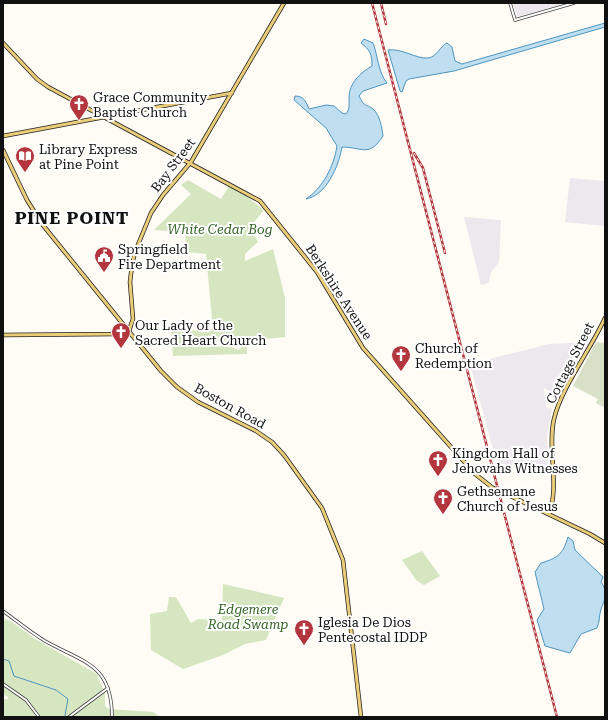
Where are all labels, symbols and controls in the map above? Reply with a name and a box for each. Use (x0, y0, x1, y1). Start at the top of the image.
place label: Grace Community Baptist Church (93, 90, 208, 120)
church icon: Grace Community Baptist Church (68, 93, 90, 121)
street label: Bay Street (148, 135, 198, 195)
place label: Library Express at Pine Point (39, 142, 137, 172)
library icon: Library Express at Pine Point (14, 145, 36, 173)
district label: PINE POINT (15, 208, 129, 228)
park label: White Cedar Bog (168, 222, 273, 237)
place label: Springfield Fire Department (118, 242, 221, 272)
street label: Berkshire Avenue (303, 242, 375, 342)
public building icon: Springfield Fire Department (93, 245, 115, 273)
place label: Our Lady of the Sacred Heart Church (135, 318, 267, 348)
street label: Cottage Street (543, 320, 597, 406)
church icon: Our Lady of the Sacred Heart Church (110, 321, 132, 349)
place label: Church of Redemption (415, 341, 493, 371)
church icon: Church of Redemption (390, 344, 412, 372)
street label: Boston Road (192, 380, 269, 432)
place label: Kingdom Hall of Jehovahs Witnesses (452, 446, 578, 476)
church icon: Kingdom Hall of Jehovahs Witnesses (427, 449, 449, 477)
place label: Gethsemane Church of Jesus (457, 484, 558, 514)
church icon: Gethsemane Church of Jesus (432, 487, 454, 515)
park label: Edgemere Road Swamp (207, 602, 288, 632)
place label: Iglesia De Dios Pentecostal IDDP (318, 615, 427, 645)
church icon: Iglesia De Dios Pentecostal IDDP (293, 618, 315, 646)

